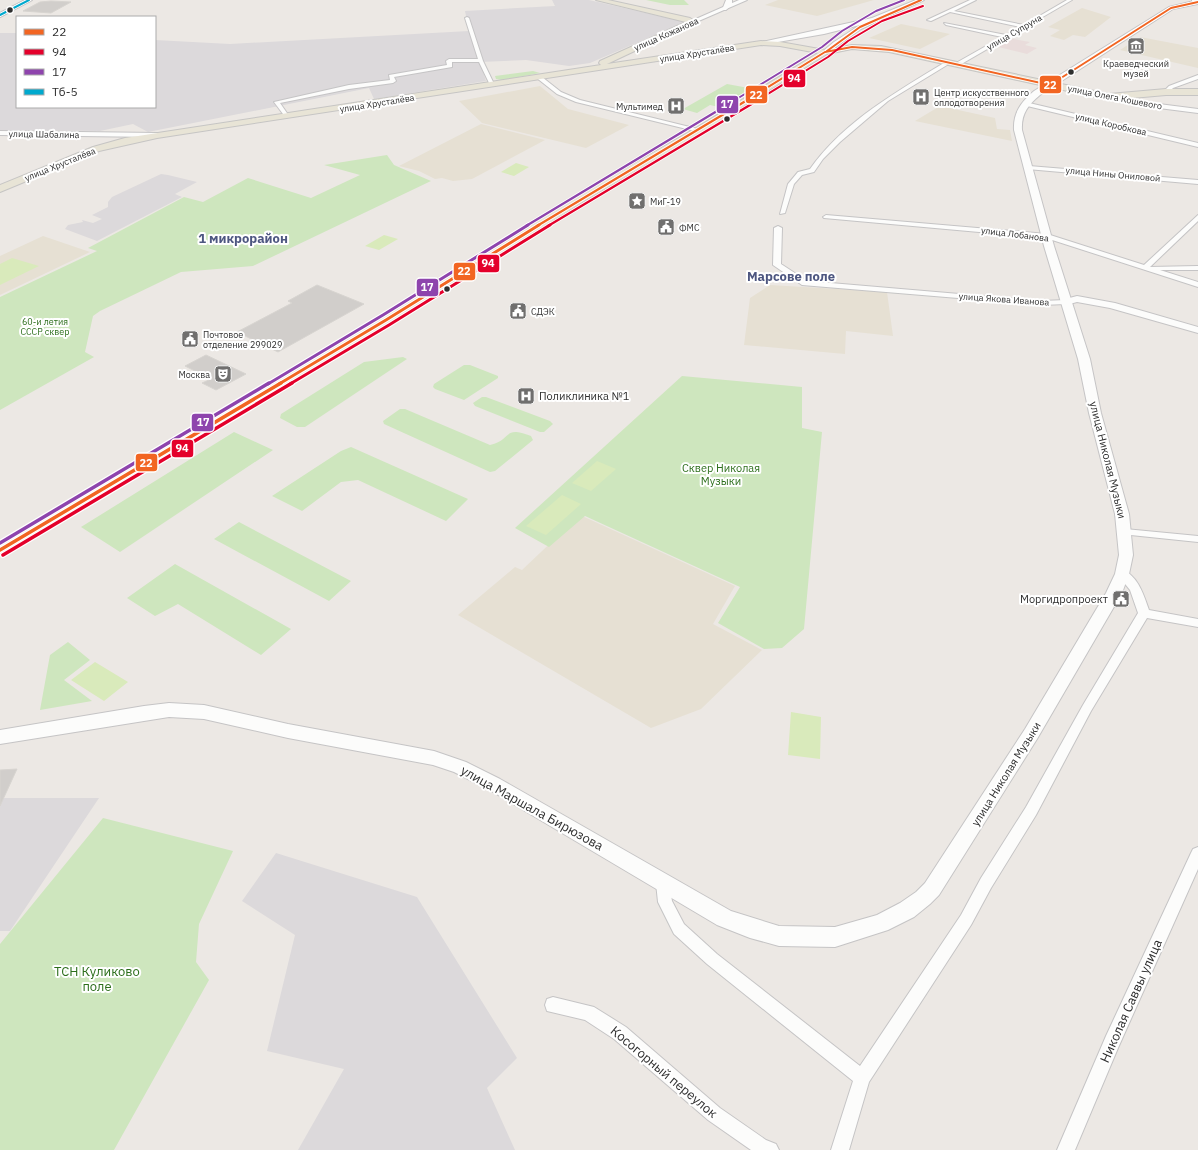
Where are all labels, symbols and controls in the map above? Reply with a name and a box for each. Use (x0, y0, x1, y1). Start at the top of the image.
unlabelled marker (5, 5, 15, 15)
street label: улица Супруна (984, 12, 1044, 52)
street label: улица Кожанова (632, 15, 700, 53)
legend (16, 16, 156, 108)
text: 22 (52, 24, 66, 39)
museum icon: Краеведческий музей (1126, 36, 1146, 56)
street label: улица Хрусталёва (659, 42, 735, 64)
text: 94 (52, 44, 66, 59)
place label: Краеведческий музей (1103, 58, 1169, 79)
text: 17 (52, 64, 66, 79)
unlabelled marker (1066, 67, 1076, 77)
line badge: 94 (783, 69, 806, 88)
text: 94 (787, 71, 801, 85)
line badge: 22 (1039, 75, 1062, 94)
text: 22 (1043, 78, 1057, 92)
street label: улица Олега Кошевого (1067, 82, 1163, 112)
text: Тб-5 (52, 84, 78, 99)
line badge: 22 (745, 85, 768, 104)
hospital icon: Центр искусственного оплодотворения (911, 87, 931, 107)
place label: Центр искусственного оплодотворения (934, 87, 1029, 108)
text: 22 (749, 88, 763, 102)
street label: улица Хрусталёва (339, 92, 415, 114)
line badge: 17 (716, 95, 739, 114)
hospital icon: Мультимед (666, 96, 686, 116)
text: 17 (720, 97, 734, 111)
place label: Мультимед (616, 101, 664, 112)
street label: улица Коробкова (1074, 110, 1148, 138)
unlabelled marker (722, 114, 732, 124)
street label: улица Шабалина (8, 128, 80, 140)
street label: улица Хрусталёва (23, 145, 97, 183)
street label: улица Нины Ониловой (1065, 164, 1161, 184)
place icon: МиГ-19 (627, 191, 647, 211)
place label: МиГ-19 (650, 196, 681, 207)
public building icon: ФМС (656, 217, 676, 237)
place label: ФМС (679, 222, 700, 233)
street label: улица Лобанова (980, 224, 1050, 244)
district label: 1 микрорайон (198, 230, 288, 247)
line badge: 94 (477, 254, 500, 273)
text: 94 (481, 256, 495, 270)
line badge: 22 (453, 262, 476, 281)
text: 22 (457, 264, 471, 278)
district label: Марсове поле (747, 268, 835, 285)
line badge: 17 (416, 278, 439, 297)
text: 17 (420, 280, 434, 294)
unlabelled marker (442, 284, 452, 294)
street label: улица Якова Иванова (958, 290, 1050, 308)
public building icon: СДЭК (508, 301, 528, 321)
place label: СДЭК (531, 306, 555, 317)
park label: 60-и летия СССР сквер (21, 316, 69, 337)
public building icon: Почтовое отделение 299029 (180, 329, 200, 349)
place label: Почтовое отделение 299029 (203, 329, 282, 350)
theatre icon: Москва (213, 364, 233, 384)
place label: Москва (178, 369, 210, 380)
hospital icon: Поликлиника №1 (516, 386, 536, 406)
place label: Поликлиника №1 (539, 389, 630, 403)
street label: улица Николая Музыки (1087, 400, 1129, 520)
line badge: 17 (191, 413, 214, 432)
text: 17 (196, 415, 210, 429)
line badge: 94 (171, 439, 194, 458)
text: 94 (175, 441, 189, 455)
line badge: 22 (135, 453, 158, 472)
text: 22 (139, 456, 153, 470)
park label: Сквер Николая Музыки (682, 461, 760, 488)
public building icon: Моргидропроект (1111, 589, 1131, 609)
place label: Моргидропроект (1020, 592, 1108, 606)
street label: улица Николая Музыки (968, 719, 1044, 829)
street label: улица Маршала Бирюзова (458, 762, 606, 854)
street label: Николая Саввы улица (1096, 937, 1166, 1065)
park label: ТСН Куликово поле (54, 963, 140, 995)
street label: Косогорный переулок (607, 1022, 721, 1122)

